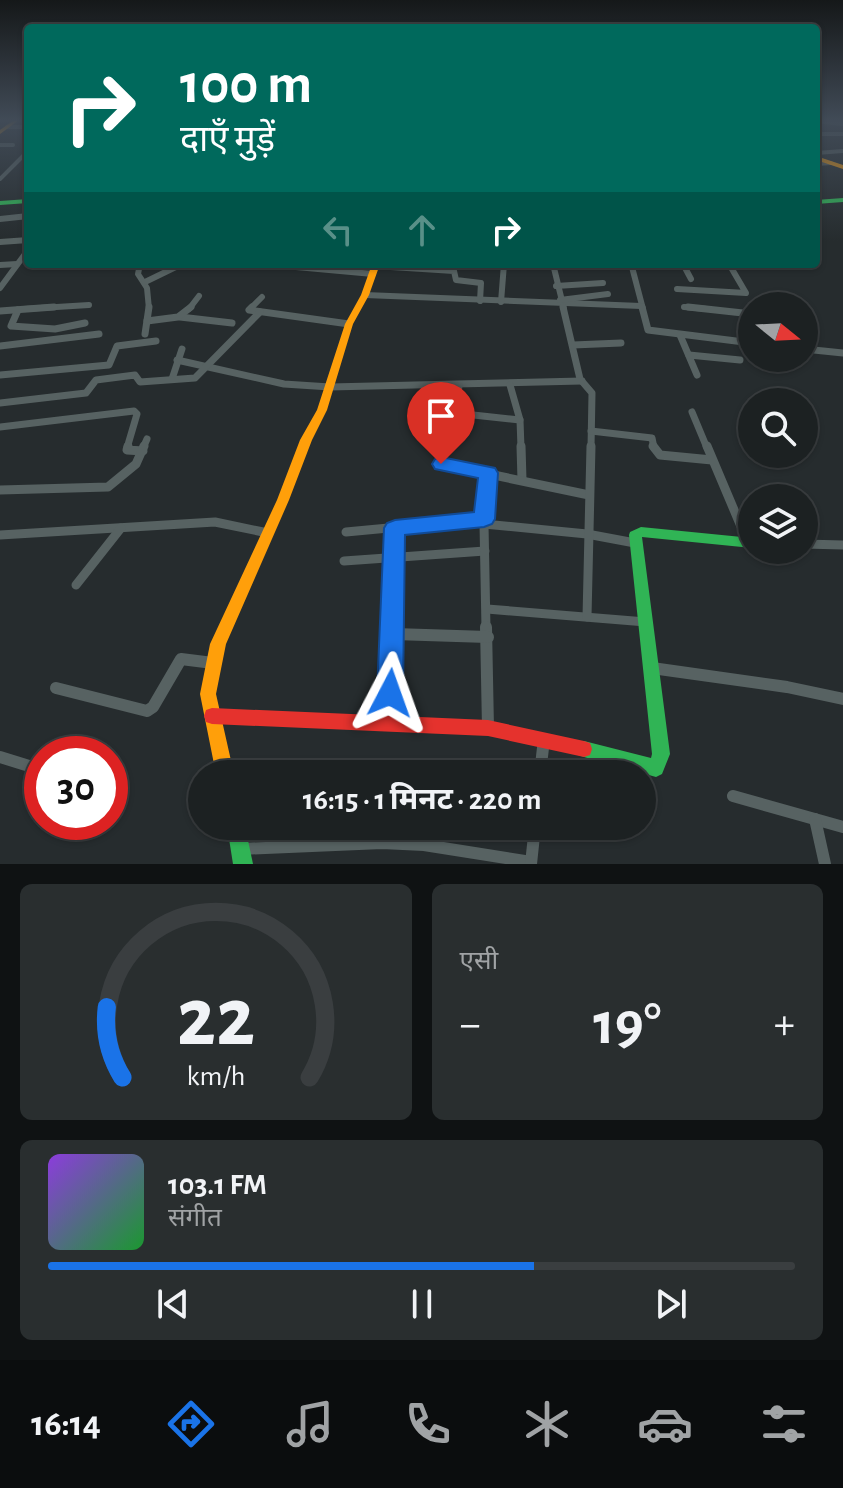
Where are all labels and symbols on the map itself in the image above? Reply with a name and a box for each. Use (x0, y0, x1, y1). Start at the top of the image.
north arrow (738, 292, 818, 372)
pin (407, 382, 475, 464)
position arrow (348, 651, 432, 735)
speed limit sign: 30 (24, 736, 128, 840)

